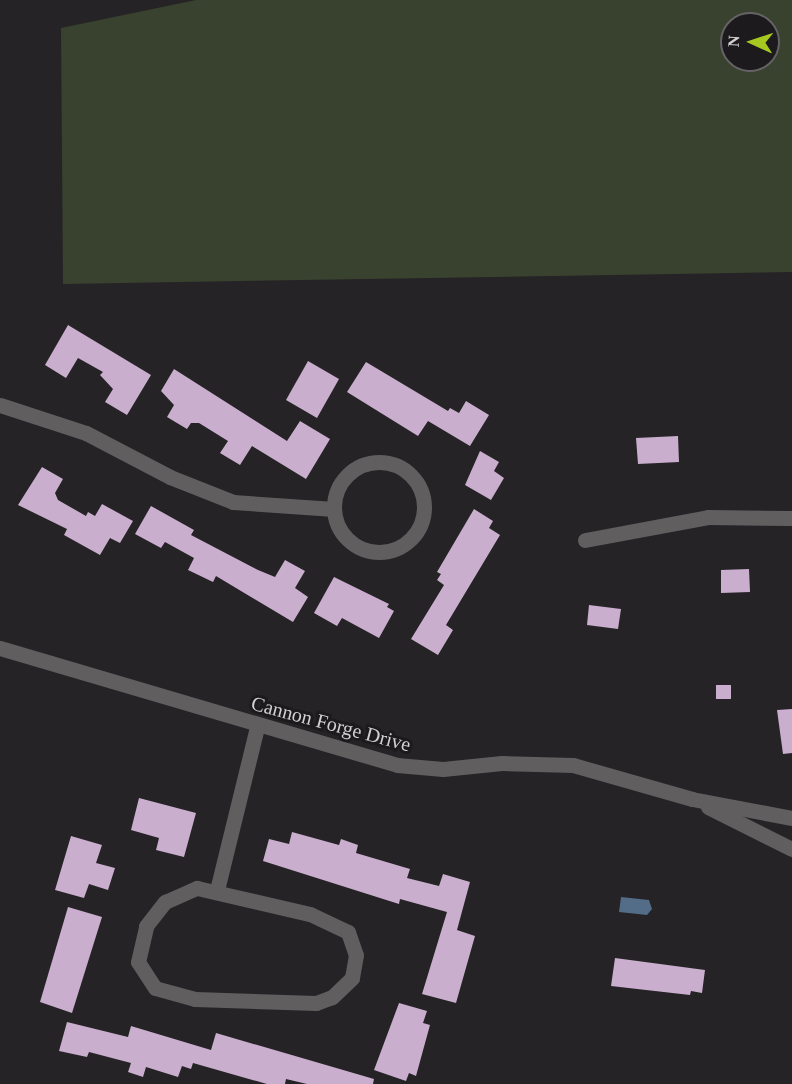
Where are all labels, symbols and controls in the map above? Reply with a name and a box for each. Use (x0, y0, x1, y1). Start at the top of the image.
north arrow (720, 12, 780, 72)
text: N (725, 35, 742, 47)
street label: Cannon Forge Drive (249, 691, 413, 757)

